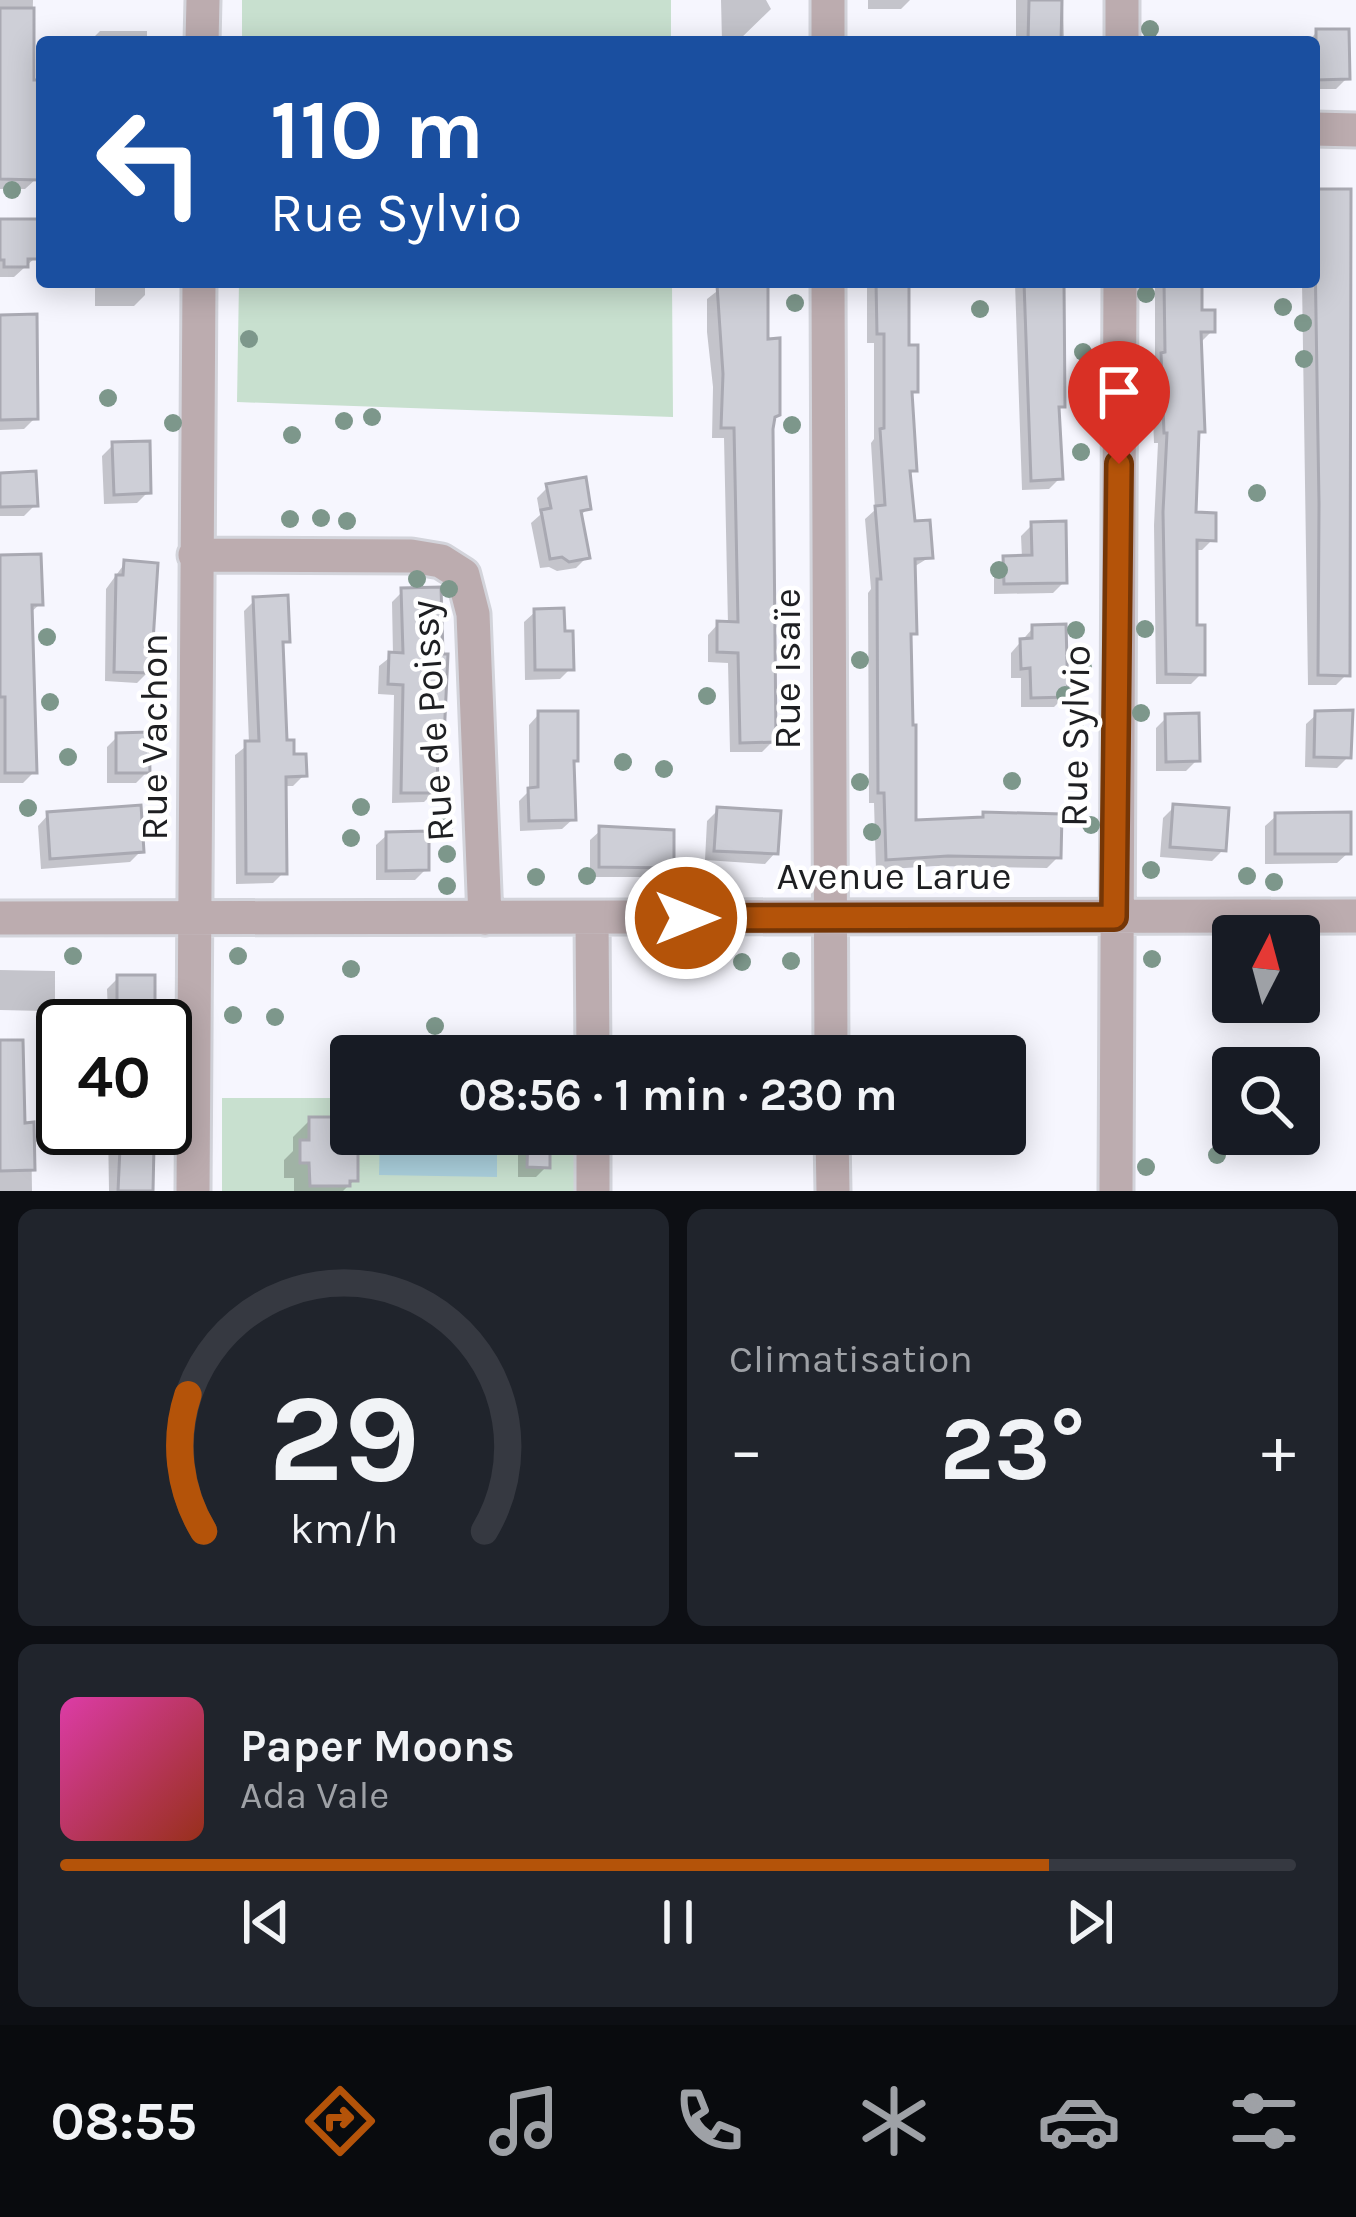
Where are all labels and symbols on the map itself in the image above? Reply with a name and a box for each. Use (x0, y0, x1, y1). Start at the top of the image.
pin (1068, 341, 1170, 464)
street label: Rue Isaïe (764, 588, 810, 750)
street label: Rue de Poissy (401, 599, 463, 843)
street label: Rue Vachon (131, 633, 177, 841)
street label: Rue Sylvio (1050, 645, 1100, 827)
street label: Avenue Larue (776, 853, 1012, 899)
position arrow (623, 855, 749, 981)
north arrow (1212, 915, 1320, 1023)
speed limit sign: 40 (36, 999, 192, 1155)

